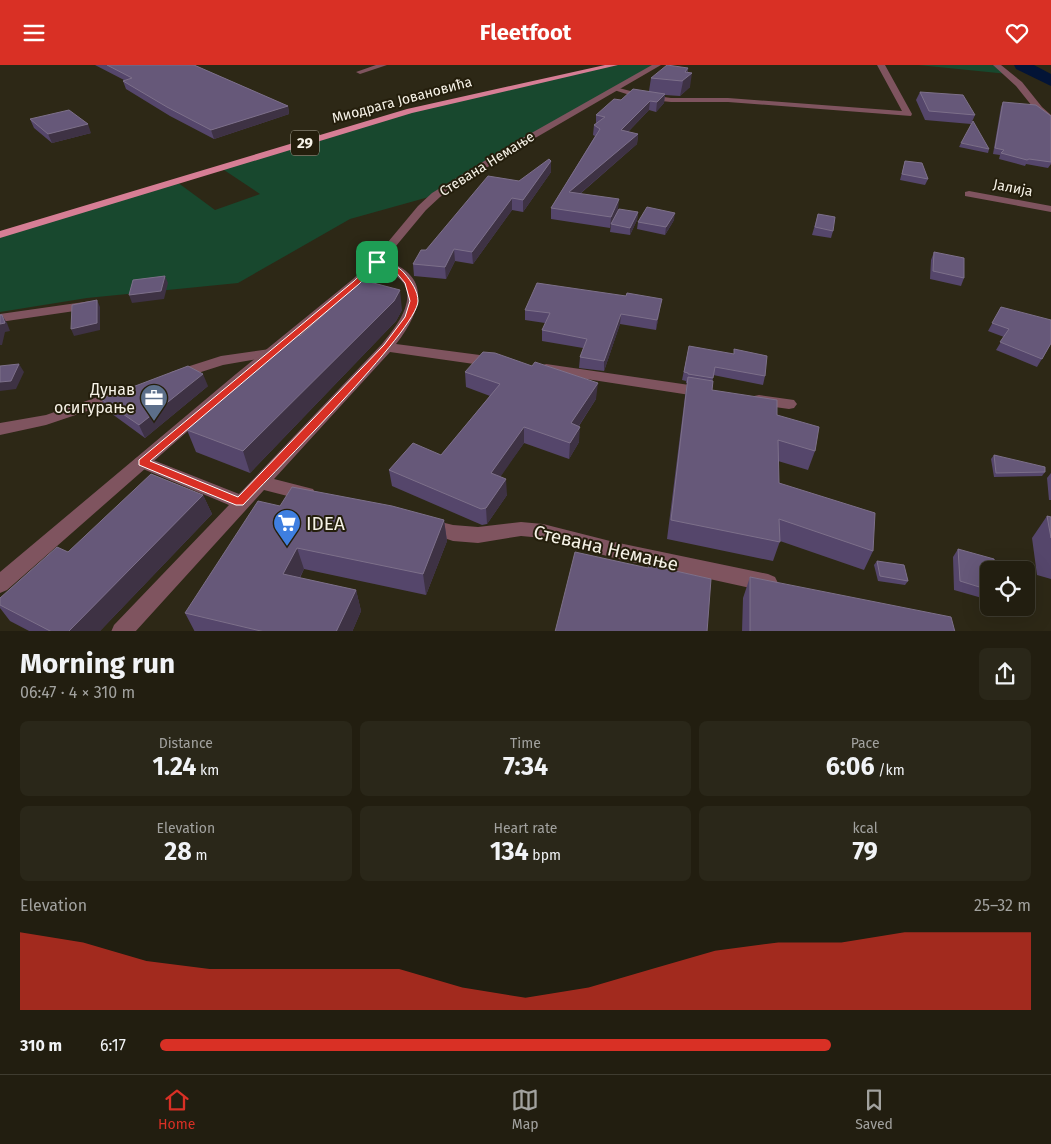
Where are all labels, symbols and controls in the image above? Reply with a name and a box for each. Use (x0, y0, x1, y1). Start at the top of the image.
icon: menu (20, 19, 48, 47)
text: Fleetfoot (480, 19, 571, 46)
icon: heart (1003, 19, 1031, 47)
street label: Миодрага Јовановића (330, 73, 474, 127)
street label: Стевана Немање (436, 128, 538, 200)
road number: 29 (291, 131, 319, 155)
street label: Јалија (992, 176, 1034, 200)
pin (356, 241, 398, 283)
icon: arrive (363, 248, 391, 276)
place label: Дунав осигурање (54, 380, 135, 417)
office icon: Дунав осигурање (139, 383, 169, 422)
supermarket icon: IDEA (272, 508, 302, 547)
place label: IDEA (306, 512, 345, 535)
street label: Стевана Немање (531, 520, 681, 576)
map controls (980, 561, 1035, 616)
button: locate (980, 561, 1035, 616)
text: Morning run (20, 647, 175, 680)
button: share (979, 648, 1031, 700)
text: 06:47 · 4 × 310 m (20, 683, 135, 702)
text: Distance (159, 735, 213, 752)
text: Time (510, 735, 541, 752)
text: Pace (851, 735, 880, 752)
text: 1.24 (152, 752, 196, 782)
text: 7:34 (503, 752, 548, 782)
text: 6:06 (826, 752, 874, 782)
text: km (196, 762, 219, 779)
text: /km (874, 762, 905, 779)
text: Elevation (156, 820, 215, 837)
text: Heart rate (494, 820, 557, 837)
text: kcal (853, 820, 878, 837)
text: 28 (164, 837, 192, 867)
text: 134 (490, 837, 529, 867)
text: 79 (852, 837, 878, 867)
text: m (192, 847, 207, 864)
text: bpm (529, 847, 561, 864)
text: Elevation (20, 896, 87, 915)
text: 25–32 m (974, 896, 1031, 915)
text: 310 m (20, 1036, 62, 1055)
text: 6:17 (100, 1036, 126, 1055)
tab: Home (158, 1086, 195, 1133)
tab: Map (511, 1086, 539, 1133)
tab: Saved (855, 1086, 893, 1133)

